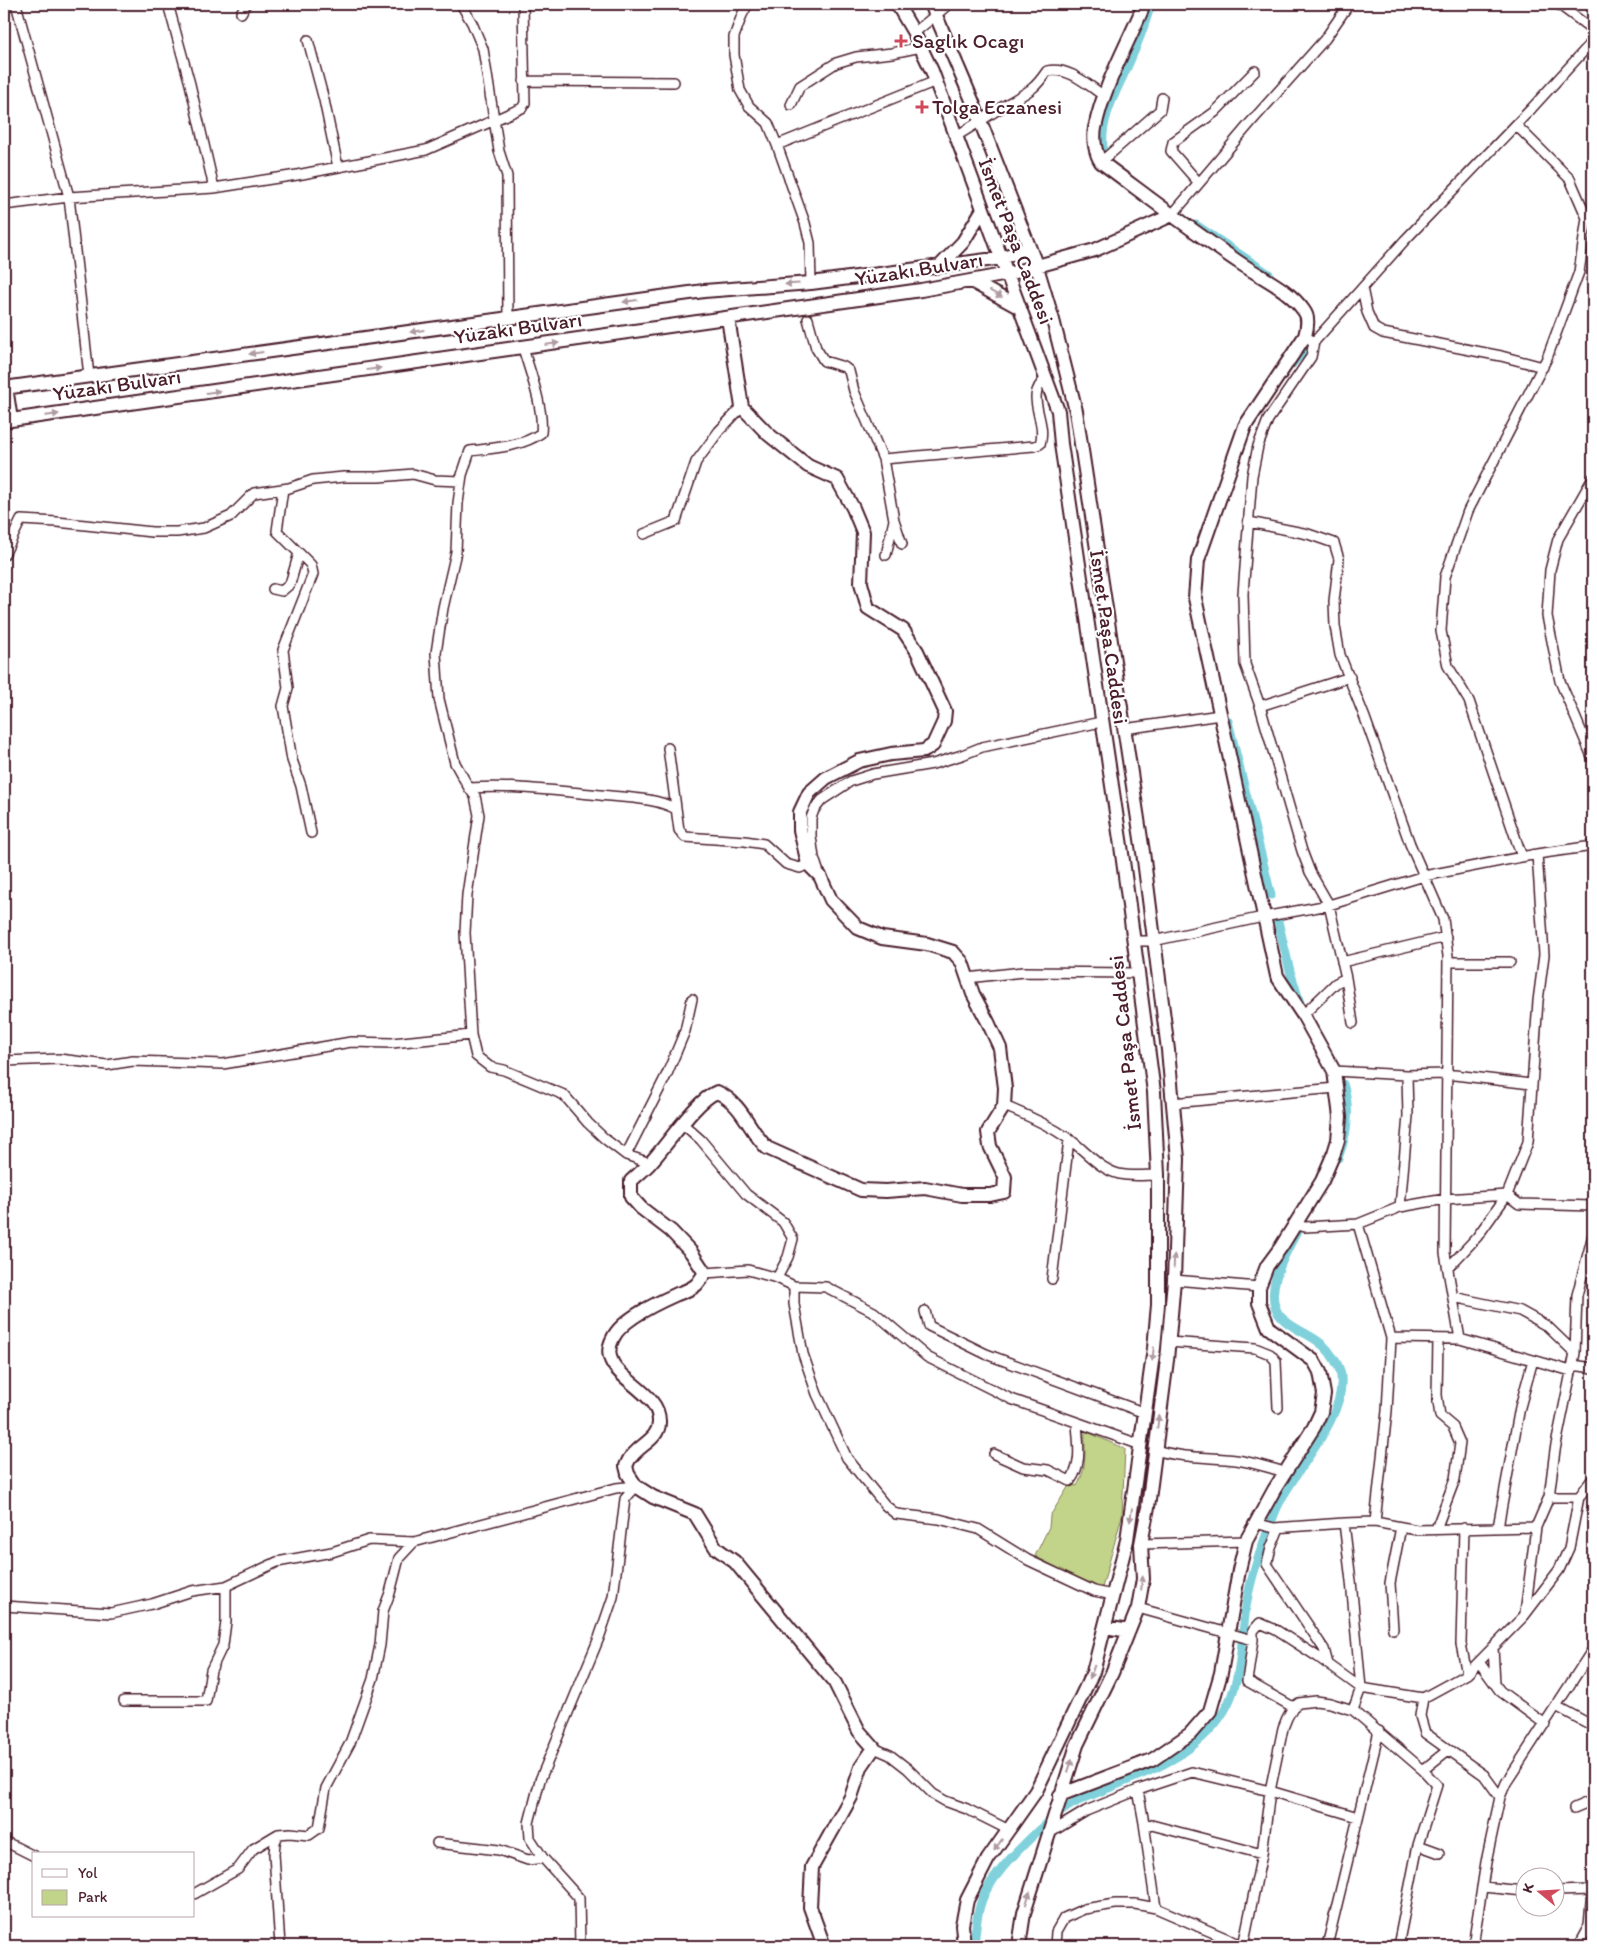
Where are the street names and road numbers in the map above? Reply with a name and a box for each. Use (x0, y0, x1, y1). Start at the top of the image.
street label: İsmet Paşa Caddesi (973, 154, 1060, 327)
street label: Yüzakı Bulvarı (853, 246, 985, 291)
street label: Yüzakı Bulvarı (452, 306, 584, 349)
street label: Yüzakı Bulvarı (51, 363, 183, 406)
street label: İsmet Paşa Caddesi (1085, 548, 1134, 726)
street label: İsmet Paşa Caddesi (1103, 954, 1146, 1132)

